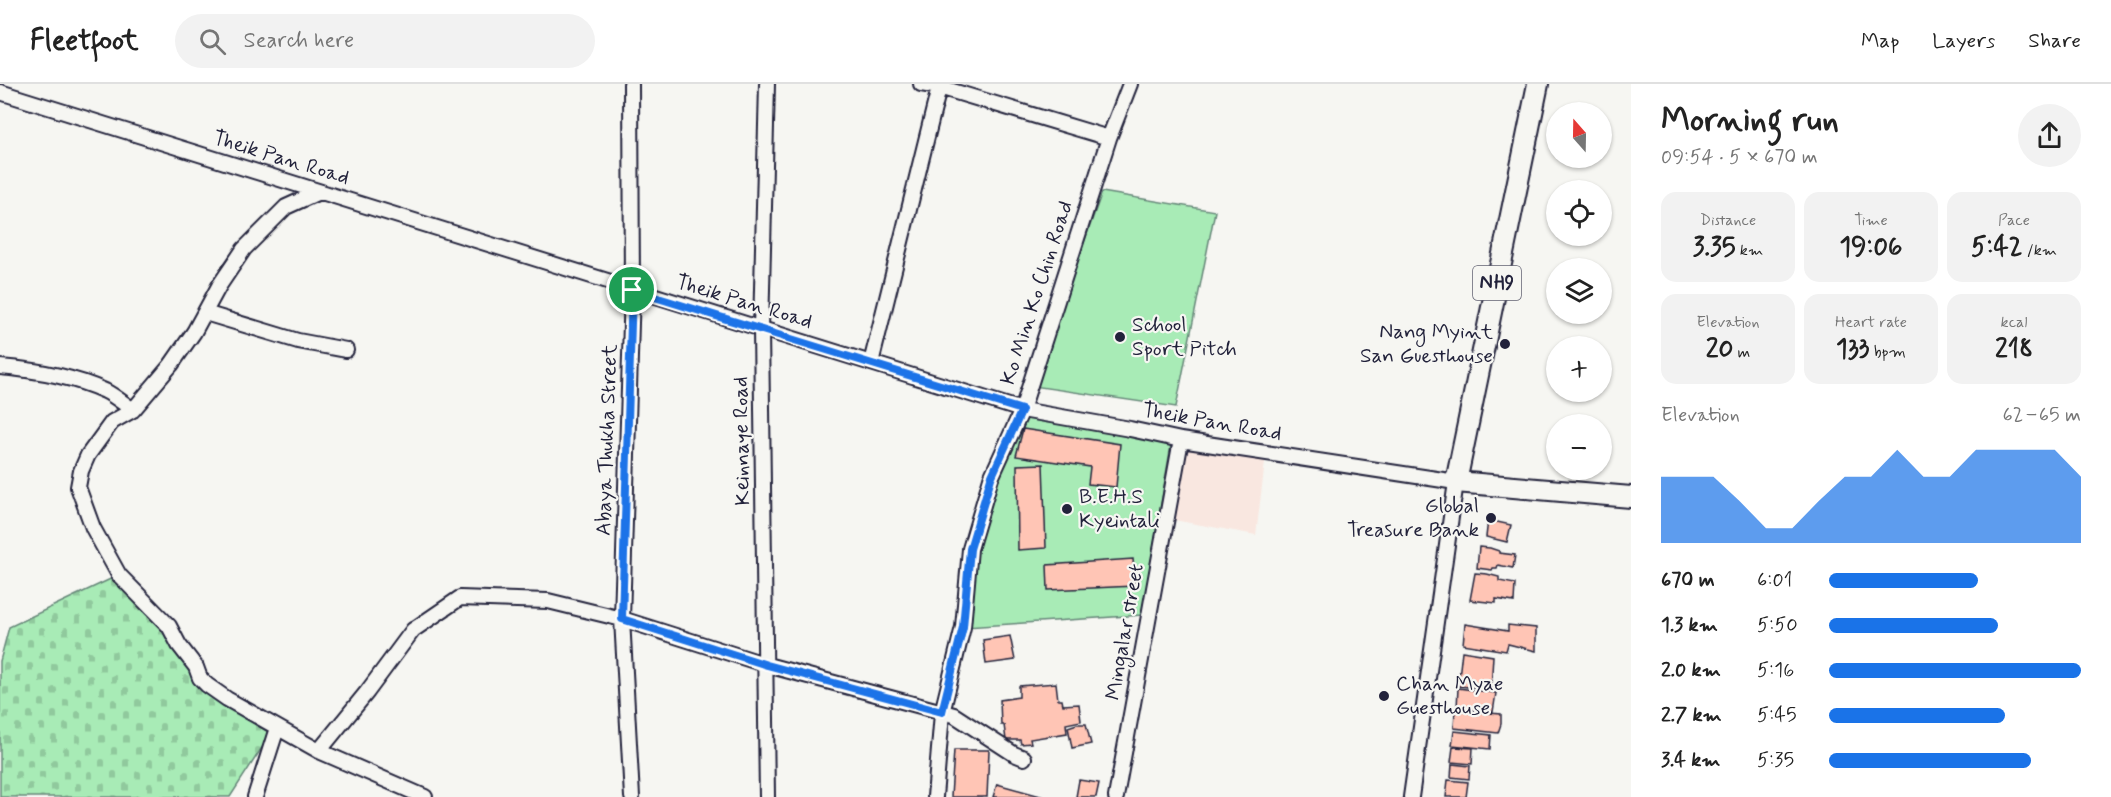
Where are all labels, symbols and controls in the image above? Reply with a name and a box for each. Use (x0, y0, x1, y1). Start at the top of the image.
search box (175, 14, 595, 68)
text: Fleetfoot (30, 23, 139, 60)
icon: search (196, 25, 229, 58)
text: Search here (244, 27, 354, 55)
text: Map (1861, 27, 1899, 55)
text: Layers (1932, 27, 1995, 55)
text: Share (2028, 27, 2081, 55)
text: Morning run (1661, 99, 1839, 143)
north arrow (1546, 102, 1612, 168)
map controls (1546, 102, 1612, 480)
button: share (2018, 104, 2081, 167)
street label: Theik Pan Road (209, 124, 353, 192)
text: 09:54 · 5 × 670 m (1661, 144, 1818, 171)
button: locate (1546, 180, 1612, 246)
street label: Ko Min Ko Chin Road (994, 198, 1080, 388)
text: Distance (1700, 210, 1756, 231)
text: Time (1854, 210, 1888, 231)
text: Pace (1998, 210, 2030, 231)
text: 3.35 (1693, 231, 1736, 265)
text: 19:06 (1840, 231, 1902, 265)
text: 5:42 (1971, 231, 2022, 265)
text: km (1736, 240, 1763, 261)
text: /km (2022, 240, 2057, 261)
button: layers (1546, 258, 1612, 324)
pin (606, 264, 657, 315)
road number: NH9 (1473, 266, 1521, 300)
street label: Theik Pan Road (672, 268, 816, 336)
icon: arrive (615, 273, 648, 306)
place label: School Sport Pitch (1132, 311, 1237, 363)
text: Elevation (1697, 312, 1760, 333)
text: Heart rate (1835, 312, 1907, 333)
text: kcal (2001, 312, 2027, 333)
place label: Nang Myint San Guesthouse (1360, 318, 1494, 370)
marker: School Sport Pitch (1113, 330, 1127, 344)
text: 20 (1706, 333, 1733, 367)
text: 133 (1836, 333, 1869, 367)
text: 218 (1995, 333, 2033, 367)
button: + (1546, 336, 1612, 402)
marker: Nang Myint San Guesthouse (1498, 337, 1512, 351)
text: m (1733, 342, 1750, 363)
text: bpm (1869, 342, 1906, 363)
street label: Abaya Thukha Street (590, 343, 624, 536)
street label: Keinnaye Road (727, 376, 757, 506)
street label: Theik Pan Road (1140, 396, 1284, 448)
text: Elevation (1661, 402, 1740, 429)
text: 62–65 m (2003, 402, 2081, 429)
button: − (1546, 414, 1612, 480)
place label: B.E.H.S Kyeintali (1079, 483, 1160, 535)
place label: Global Treasure Bank (1347, 492, 1479, 544)
marker: B.E.H.S Kyeintali (1060, 502, 1074, 516)
marker: Global Treasure Bank (1484, 511, 1498, 525)
street label: Mingalar street (1099, 561, 1152, 703)
text: 670 m (1661, 567, 1715, 594)
text: 6:01 (1757, 567, 1792, 594)
text: 1.3 km (1661, 612, 1718, 639)
text: 5:50 (1757, 612, 1798, 639)
text: 2.0 km (1661, 657, 1721, 684)
text: 5:16 (1757, 657, 1794, 684)
place label: Chan Myae Guesthouse (1396, 670, 1503, 722)
marker: Chan Myae Guesthouse (1377, 689, 1391, 703)
text: 2.7 km (1661, 702, 1722, 729)
text: 5:45 (1757, 702, 1797, 729)
text: 3.4 km (1661, 747, 1720, 774)
text: 5:35 (1757, 747, 1794, 774)

